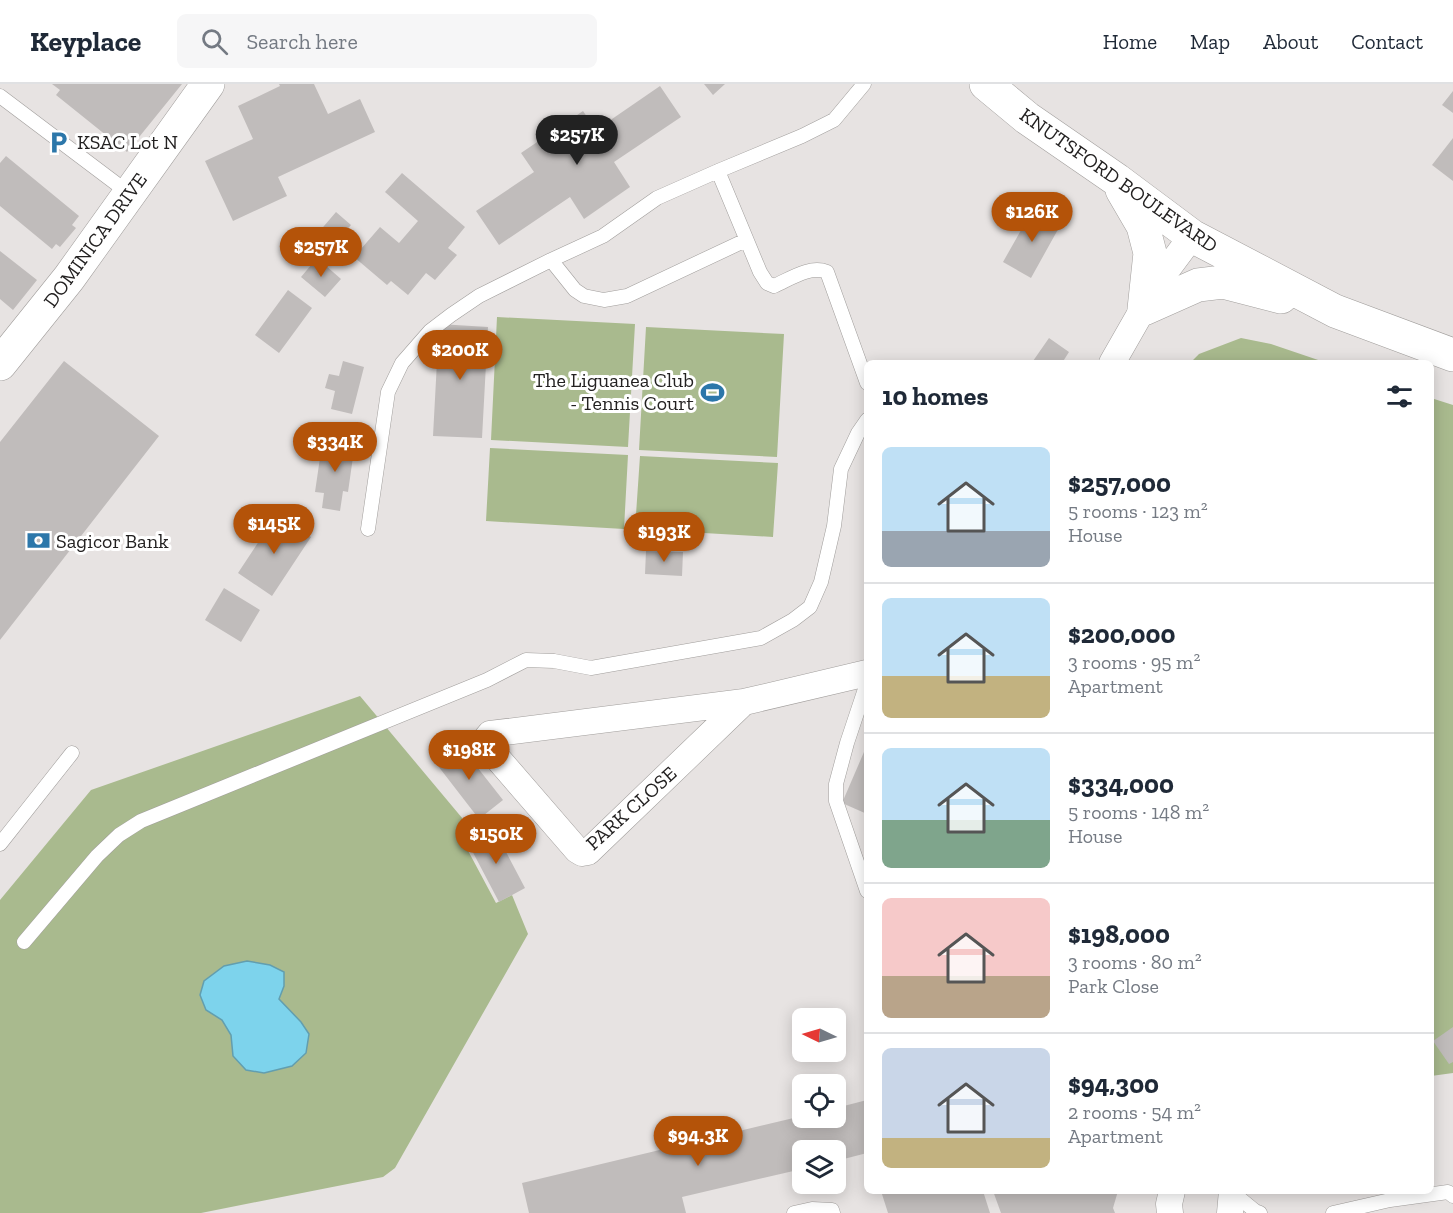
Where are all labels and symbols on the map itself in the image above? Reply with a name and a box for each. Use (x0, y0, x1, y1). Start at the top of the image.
street label: KNUTSFORD BOULEVARD (1015, 102, 1223, 258)
pin: $257K (535, 115, 619, 166)
parking icon: KSAC Lot N (46, 129, 72, 155)
place label: KSAC Lot N (77, 130, 178, 154)
street label: DOMINICA DRIVE (38, 168, 152, 312)
pin: $126K (990, 192, 1074, 243)
pin: $257K (279, 227, 363, 278)
pin: $200K (418, 330, 502, 381)
place label: The Liguanea Club - Tennis Court (533, 368, 695, 415)
sports icon: The Liguanea Club - Tennis Court (699, 379, 725, 405)
pin: $334K (293, 422, 377, 473)
pin: $145K (232, 504, 316, 555)
pin: $193K (622, 512, 706, 563)
bank icon: Sagicor Bank (25, 528, 51, 554)
place label: Sagicor Bank (56, 529, 169, 553)
pin: $198K (427, 730, 511, 781)
street label: PARK CLOSE (581, 761, 681, 855)
pin: $150K (454, 814, 538, 865)
north arrow (792, 1008, 846, 1062)
pin: $94.3K (649, 1116, 747, 1167)

